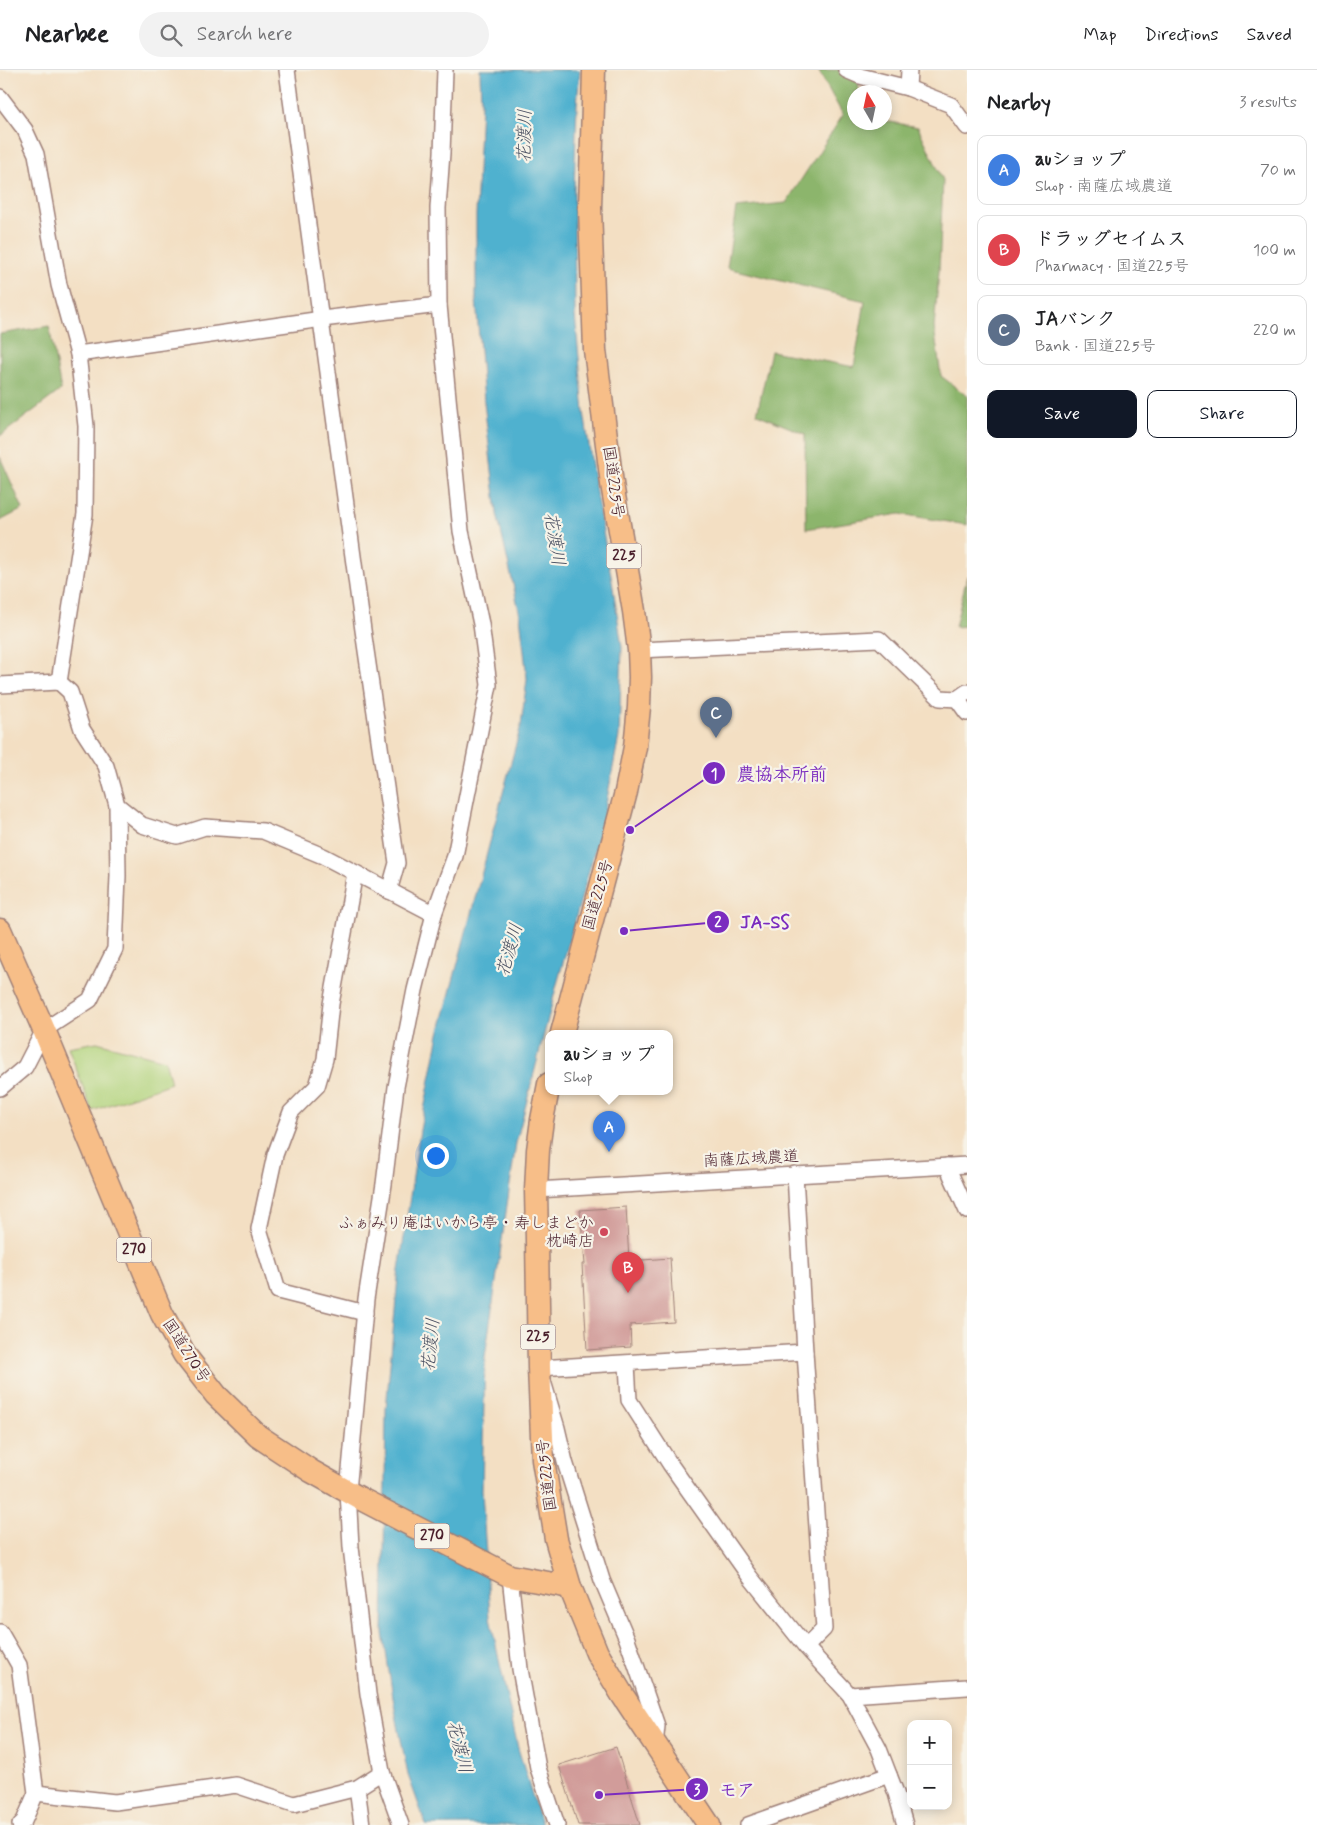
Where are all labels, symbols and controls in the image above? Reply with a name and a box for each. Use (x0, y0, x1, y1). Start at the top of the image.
search box (139, 12, 489, 57)
text: Nearbee (25, 19, 109, 50)
icon: search (157, 21, 185, 49)
text: Search here (197, 22, 293, 47)
text: Map (1084, 23, 1117, 47)
text: Directions (1145, 23, 1219, 47)
text: Saved (1247, 23, 1292, 47)
north arrow (847, 85, 892, 130)
text: Nearby (987, 89, 1051, 117)
text: 3 results (1239, 92, 1297, 113)
water label: 花渡川 (513, 109, 537, 163)
text: auショップ (1035, 147, 1126, 172)
text: A (999, 160, 1009, 181)
text: 70 m (1260, 160, 1296, 181)
text: Shop · 南薩広域農道 (1035, 176, 1173, 197)
text: ドラッグセイムス (1035, 227, 1186, 252)
text: B (999, 240, 1009, 261)
text: 100 m (1253, 240, 1296, 261)
text: Pharmacy · 国道225号 (1035, 256, 1189, 277)
text: JAバンク (1035, 307, 1115, 332)
text: C (998, 320, 1010, 341)
text: 220 m (1253, 320, 1296, 341)
text: Bank · 国道225号 (1035, 336, 1156, 357)
button: Save (987, 390, 1137, 438)
button: Share (1147, 390, 1297, 438)
street label: 国道225号 (598, 444, 628, 520)
water label: 花渡川 (538, 510, 570, 568)
road number: 225 (606, 544, 642, 568)
pin: C (700, 697, 732, 738)
callout: 農協本所前 (702, 757, 837, 790)
text: 農協本所前 (737, 763, 827, 787)
text: 1 (711, 765, 717, 785)
street label: 国道225号 (578, 857, 618, 933)
callout: JA-SS (706, 906, 800, 939)
text: JA-SS (740, 911, 791, 935)
text: 2 (714, 913, 722, 933)
water label: 花渡川 (491, 921, 529, 979)
popup (545, 1030, 673, 1095)
text: auショップ (564, 1042, 654, 1067)
text: Shop (564, 1067, 593, 1088)
pin: A (593, 1111, 625, 1152)
your location (423, 1143, 449, 1169)
street label: 南薩広域農道 (703, 1146, 799, 1172)
place label: ふぁみり庵はいから亭・寿しまどか 枕崎店 (338, 1213, 594, 1252)
marker: ふぁみり庵はいから亭・寿しまどか 枕崎店 (598, 1226, 610, 1238)
road number: 270 (116, 1238, 152, 1262)
pin: B (612, 1252, 644, 1293)
street label: 国道270号 (157, 1314, 215, 1388)
water label: 花渡川 (416, 1317, 446, 1373)
road number: 225 (520, 1324, 556, 1350)
street label: 国道225号 (532, 1437, 562, 1513)
road number: 270 (414, 1524, 450, 1548)
water label: 花渡川 (441, 1718, 477, 1776)
map controls (907, 1720, 952, 1810)
button: + (907, 1720, 952, 1765)
button: − (907, 1765, 952, 1810)
callout: モア (684, 1773, 765, 1806)
text: モア (719, 1779, 755, 1803)
text: 3 (694, 1781, 701, 1801)

